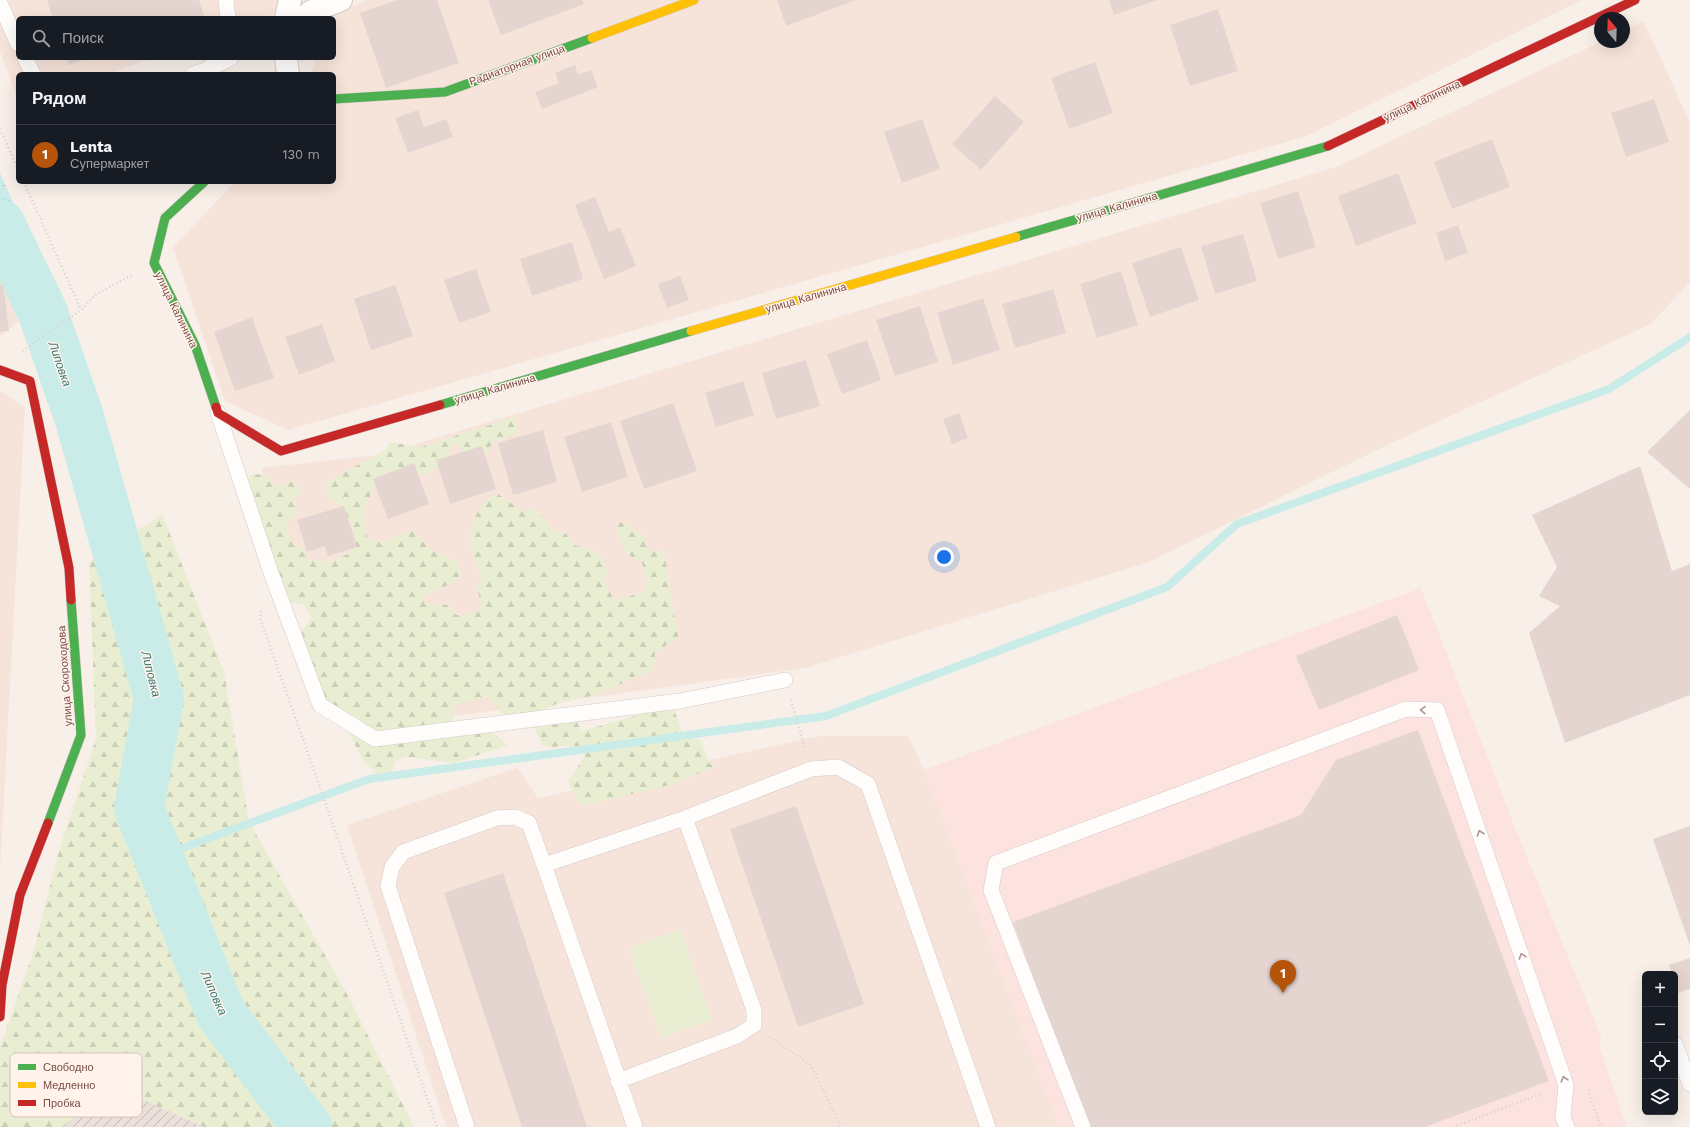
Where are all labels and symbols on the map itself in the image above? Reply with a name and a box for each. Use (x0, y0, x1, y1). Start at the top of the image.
north arrow (1594, 12, 1630, 48)
street label: Радиаторная улица (467, 41, 567, 88)
street label: улица Калинина (1381, 77, 1463, 125)
street label: улица Калинина (1075, 189, 1160, 225)
street label: улица Калинина (152, 270, 201, 351)
street label: улица Калинина (764, 280, 849, 316)
water label: Липовка (45, 339, 74, 389)
street label: улица Калинина (453, 371, 538, 407)
your location (934, 547, 954, 567)
street label: улица Скороходова (55, 624, 75, 727)
water label: Липовка (138, 649, 164, 699)
one-way arrow (1420, 706, 1426, 714)
one-way arrow (1476, 830, 1484, 837)
one-way arrow (1518, 953, 1527, 960)
pin: 1 (1270, 960, 1296, 993)
water label: Липовка (198, 968, 230, 1018)
legend (10, 1053, 142, 1117)
text: Свободно (43, 1061, 94, 1074)
one-way arrow (1560, 1075, 1569, 1082)
text: Медленно (43, 1079, 95, 1092)
text: Пробка (43, 1097, 81, 1110)

